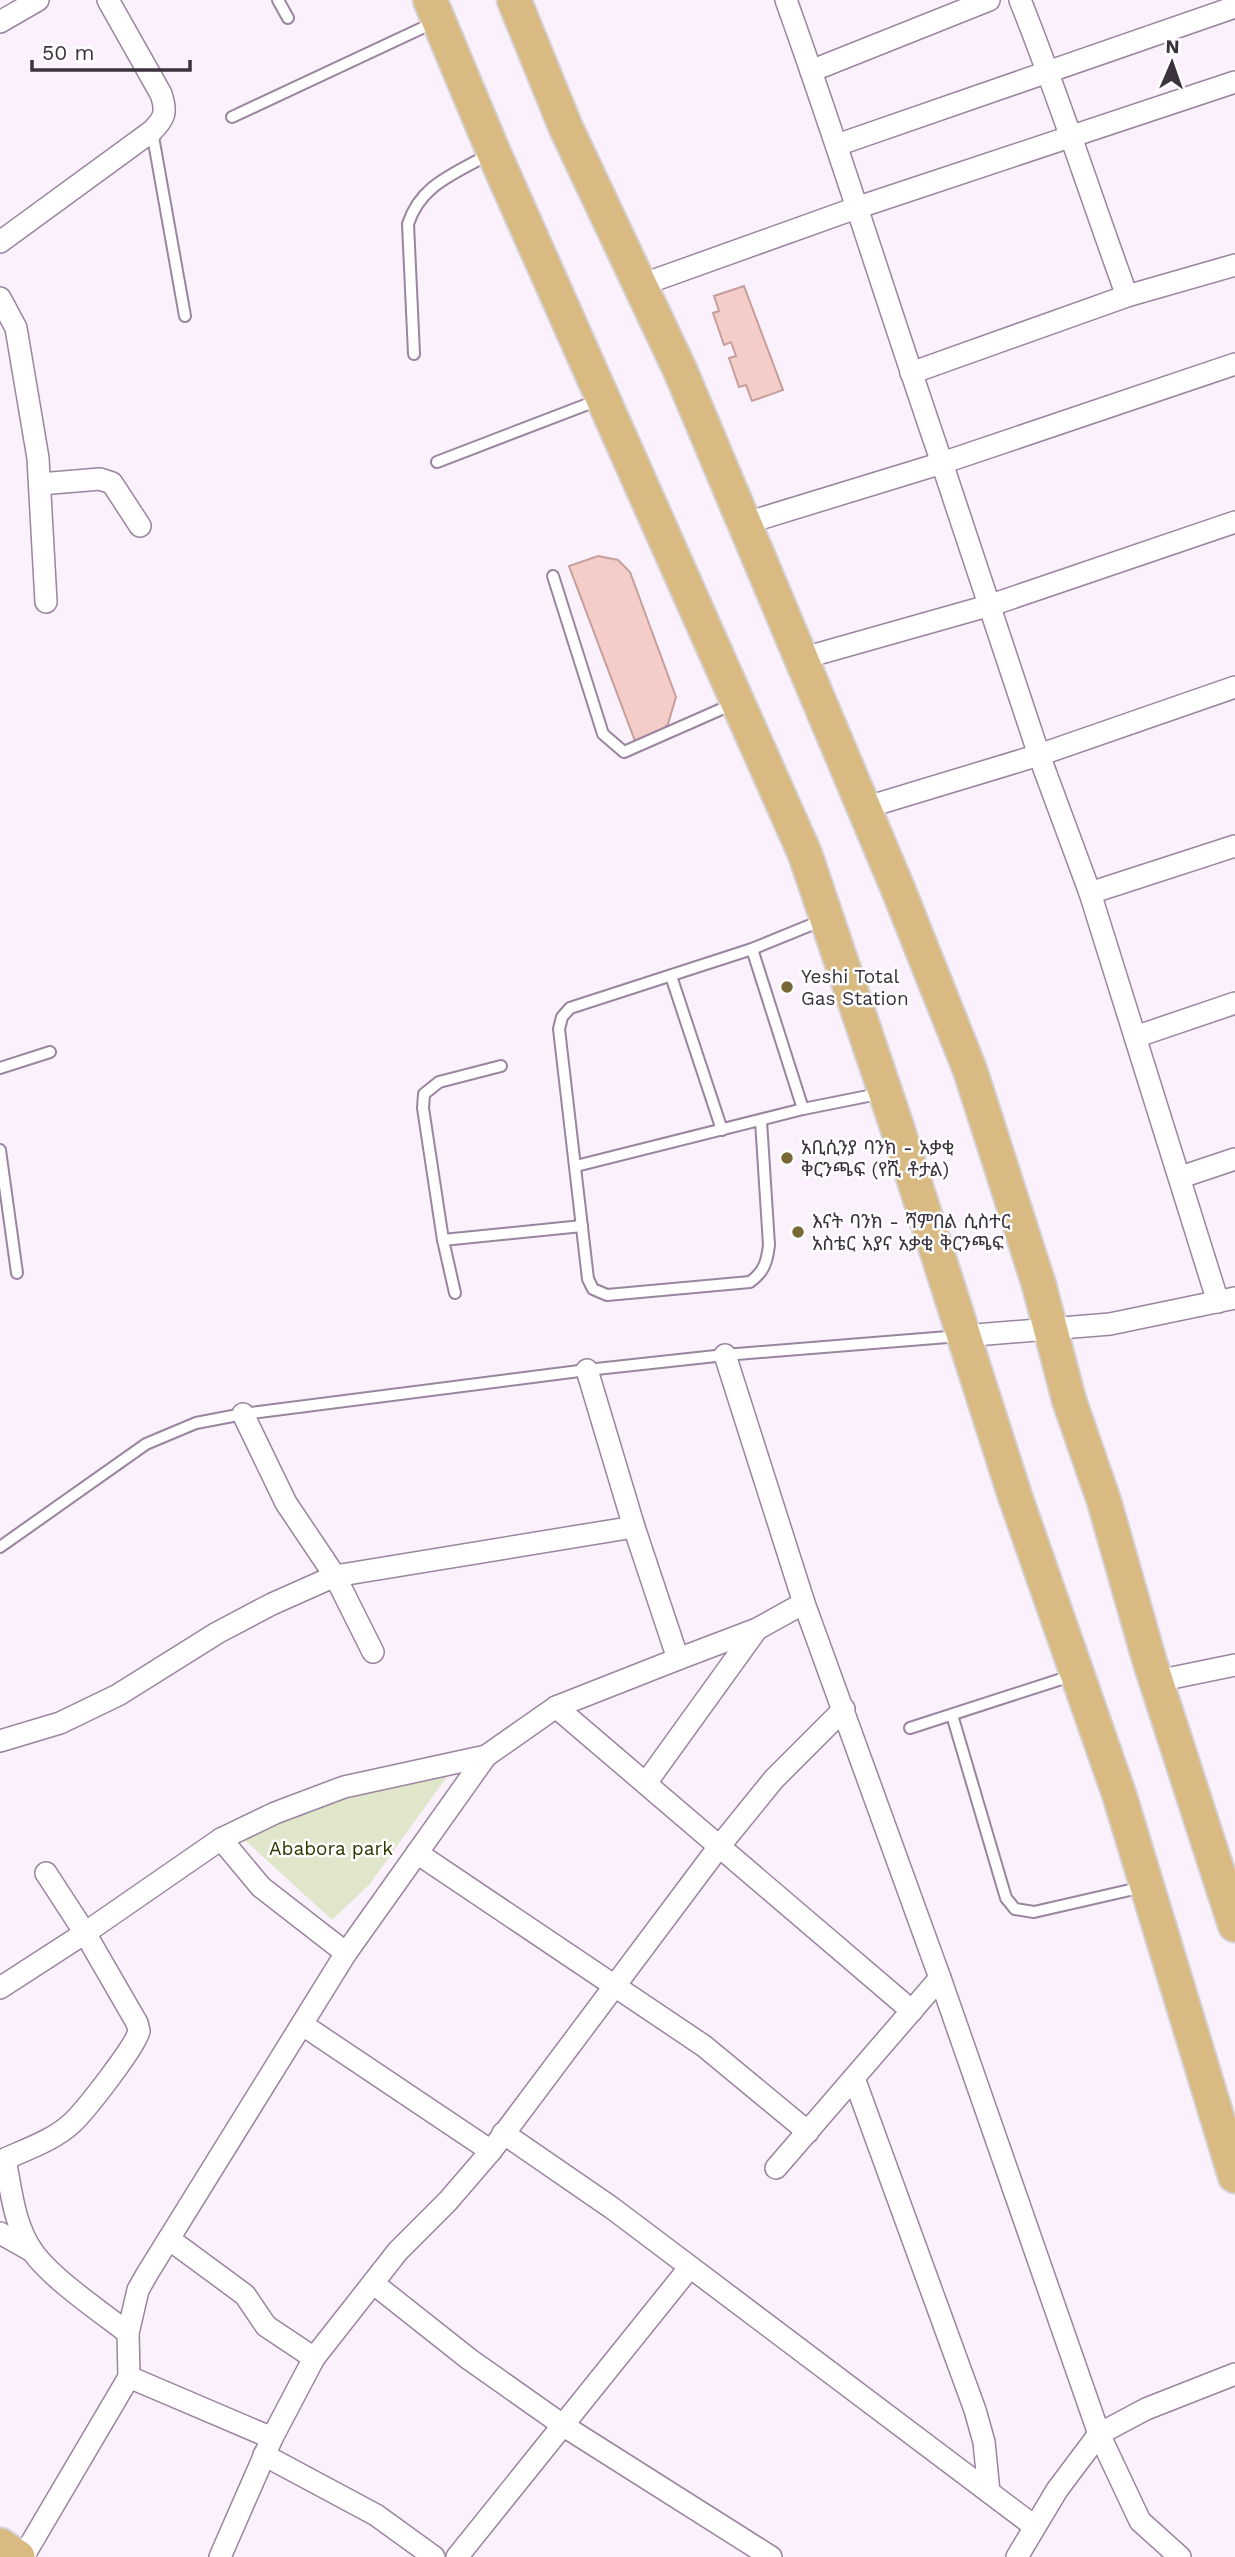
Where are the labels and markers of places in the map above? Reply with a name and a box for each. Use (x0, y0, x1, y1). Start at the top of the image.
place label: Yeshi Total Gas Station (801, 965, 909, 1010)
marker: Yeshi Total Gas Station (779, 979, 795, 995)
place label: አቢሲንያ ባንክ - አቃቂ ቅርንጫፍ (የሺ ቶታል) (801, 1136, 954, 1181)
marker: አቢሲንያ ባንክ - አቃቂ ቅርንጫፍ (የሺ ቶታል) (779, 1150, 795, 1166)
place label: እናት ባንክ - ሻምበል ሲስተር አስቴር አያና አቃቂ ቅርንጫፍ (812, 1210, 1011, 1255)
marker: እናት ባንክ - ሻምበል ሲስተር አስቴር አያና አቃቂ ቅርንጫፍ (790, 1224, 806, 1240)

